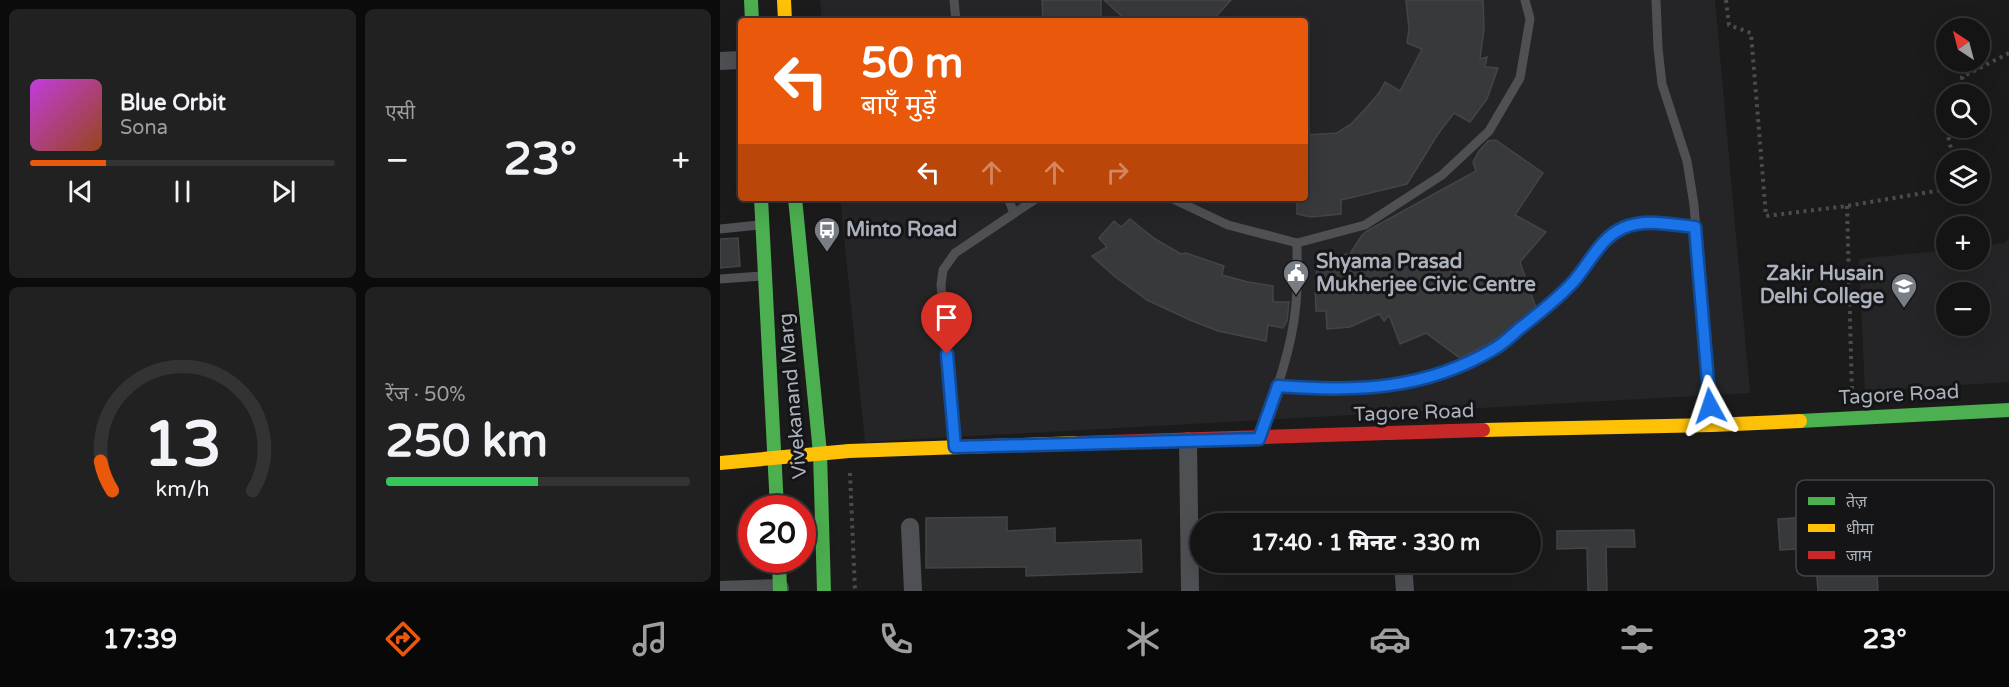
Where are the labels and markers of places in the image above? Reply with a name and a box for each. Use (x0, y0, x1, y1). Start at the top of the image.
bus stop icon: Minto Road (812, 215, 842, 253)
place label: Minto Road (846, 218, 957, 242)
place label: Shyama Prasad Mukherjee Civic Centre (1316, 250, 1536, 297)
public building icon: Shyama Prasad Mukherjee Civic Centre (1281, 258, 1311, 296)
place label: Zakir Husain Delhi College (1760, 262, 1884, 309)
school or university icon: Zakir Husain Delhi College (1889, 271, 1919, 309)
pin (921, 292, 972, 354)

